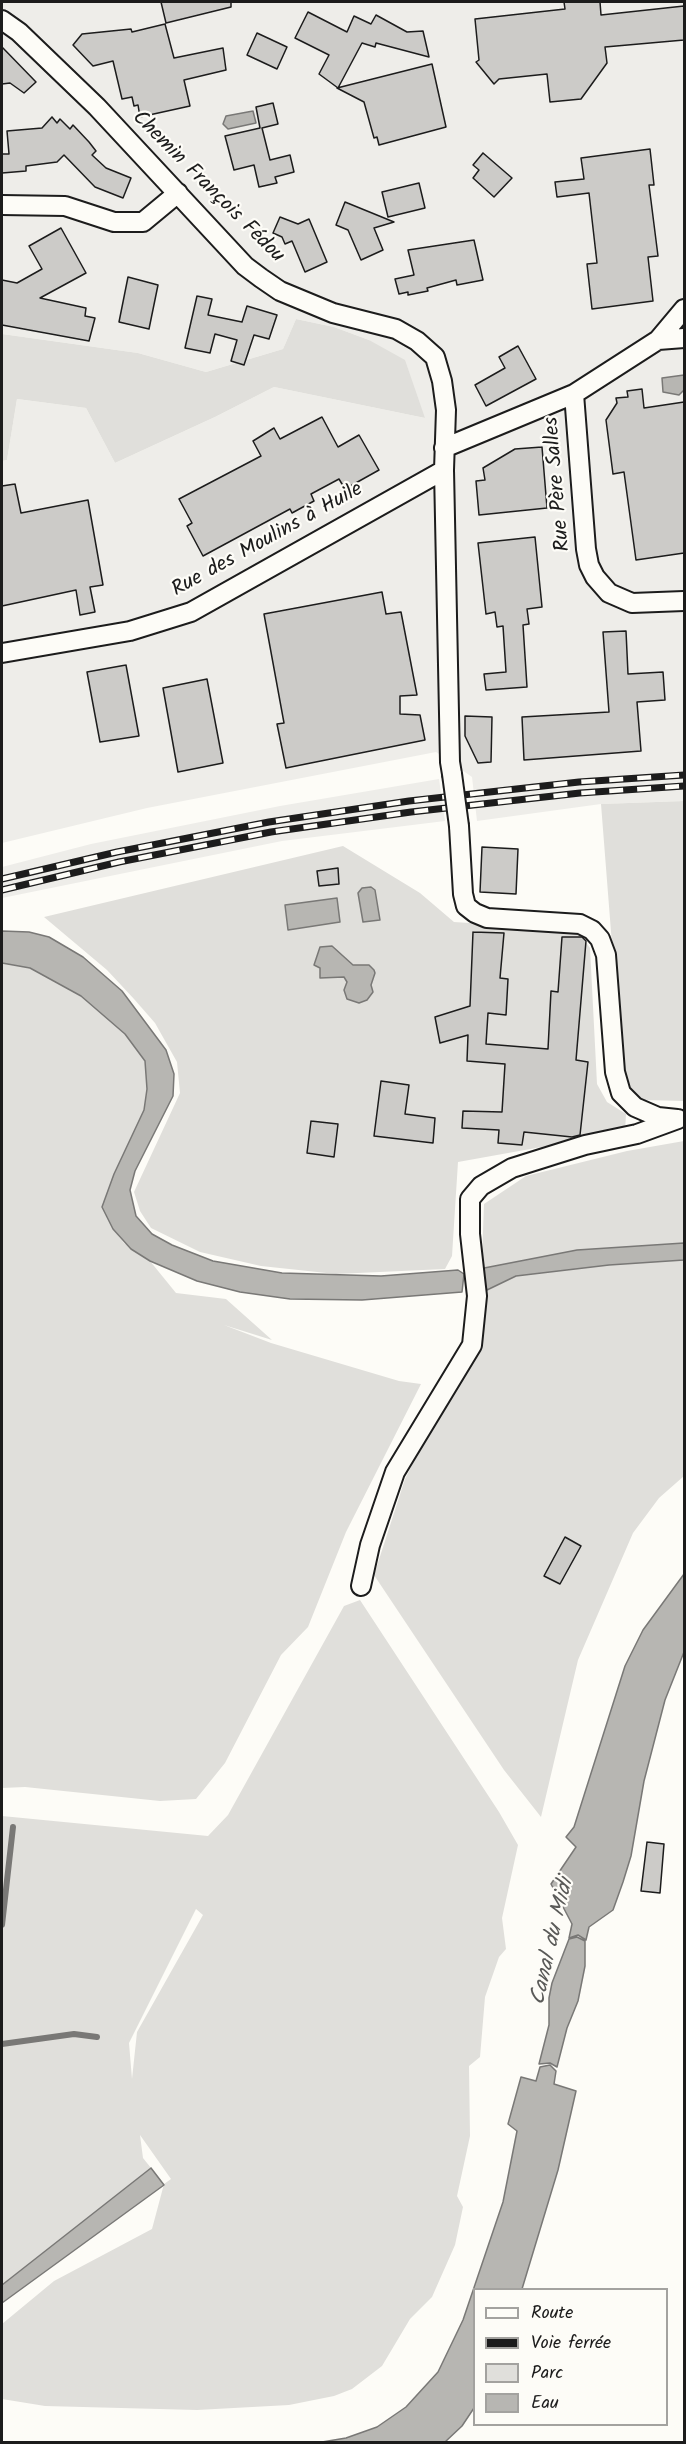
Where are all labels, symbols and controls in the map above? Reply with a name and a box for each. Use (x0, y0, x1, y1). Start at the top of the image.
street label: Chemin François Fédou (126, 107, 288, 269)
street label: Rue Père Salles (541, 415, 577, 553)
street label: Rue des Moulins à Huile (168, 478, 368, 604)
water label: Canal du Midi (527, 1876, 581, 2008)
legend (473, 2288, 668, 2426)
text: Route (531, 2299, 573, 2328)
text: Voie ferrée (531, 2329, 611, 2358)
text: Parc (531, 2359, 563, 2388)
text: Eau (531, 2389, 559, 2418)

